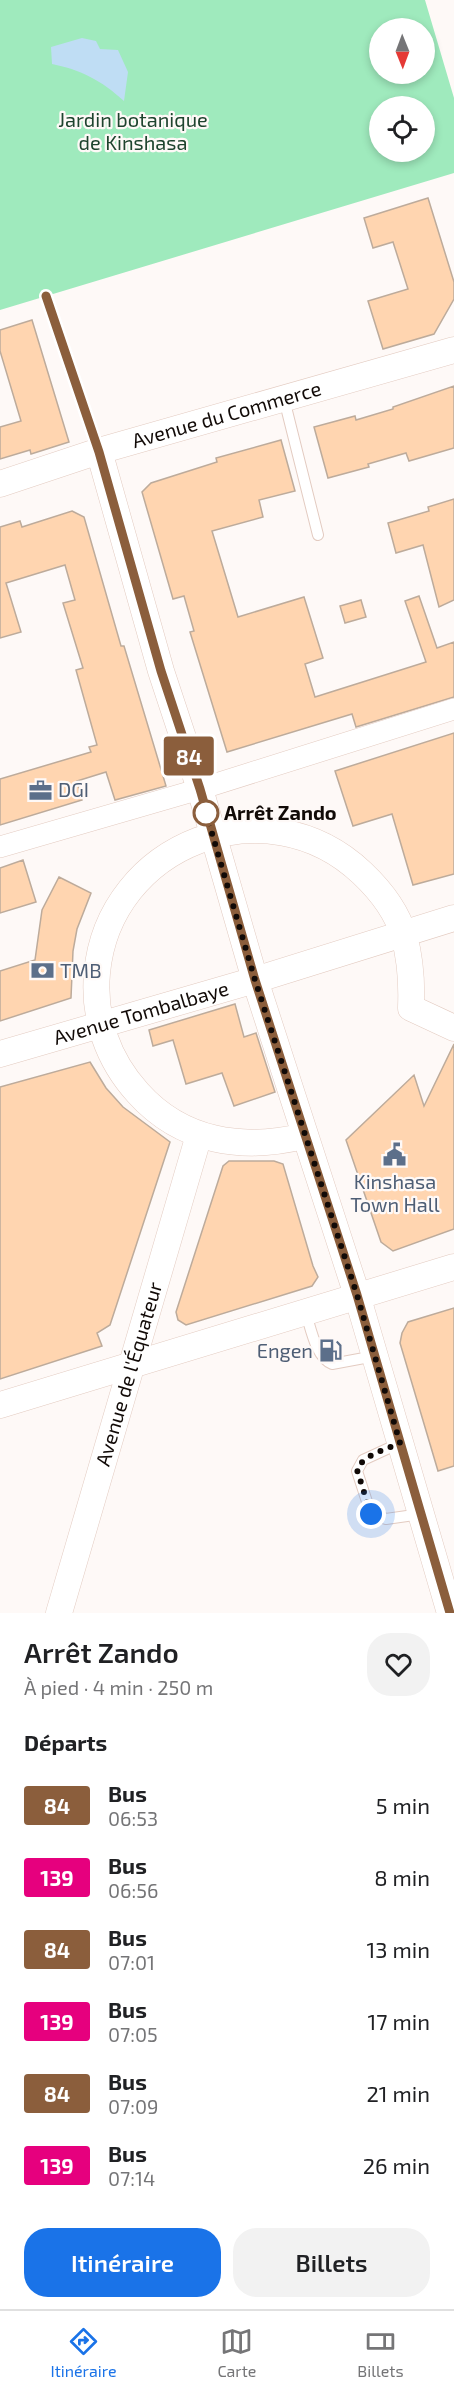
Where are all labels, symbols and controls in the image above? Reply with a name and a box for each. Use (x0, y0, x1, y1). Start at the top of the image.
north arrow (369, 18, 435, 84)
map controls (369, 18, 435, 162)
button: locate (369, 96, 435, 162)
park label: Jardin botanique de Kinshasa (58, 107, 208, 154)
street label: Avenue du Commerce (129, 375, 324, 452)
line badge: 84 (162, 736, 216, 776)
text: 84 (176, 744, 202, 769)
office icon: DGI (27, 777, 53, 803)
place label: DGI (58, 777, 89, 801)
marker: Arrêt Zando (193, 800, 219, 826)
place label: Arrêt Zando (224, 800, 337, 824)
bank icon: TMB (29, 958, 55, 984)
place label: TMB (60, 958, 102, 982)
street label: Avenue Tombalbaye (50, 975, 231, 1049)
public building icon: Kinshasa Town Hall (382, 1142, 408, 1168)
place label: Kinshasa Town Hall (350, 1169, 440, 1216)
street label: Avenue de l'Équateur (90, 1279, 166, 1469)
place label: Engen (257, 1338, 313, 1362)
fuel station icon: Engen (318, 1338, 344, 1364)
your location (356, 1499, 386, 1529)
button: heart (367, 1633, 430, 1696)
text: Arrêt Zando (24, 1635, 179, 1669)
text: À pied · 4 min · 250 m (24, 1675, 213, 1699)
text: Départs (24, 1729, 107, 1755)
text: Bus (108, 1780, 147, 1806)
text: 5 min (376, 1792, 430, 1818)
text: 84 (44, 1793, 70, 1818)
text: 06:53 (108, 1806, 158, 1830)
text: Bus (108, 1852, 147, 1878)
text: 8 min (374, 1864, 430, 1890)
text: 139 (40, 1865, 74, 1890)
text: 06:56 (108, 1878, 158, 1902)
text: Bus (108, 1924, 147, 1950)
text: 13 min (367, 1936, 430, 1962)
text: 84 (44, 1937, 70, 1962)
text: 07:01 (108, 1950, 155, 1974)
text: Bus (108, 1996, 147, 2022)
text: 17 min (368, 2008, 430, 2034)
text: 139 (40, 2009, 74, 2034)
text: 07:05 (108, 2022, 158, 2046)
text: Bus (108, 2068, 147, 2094)
text: 21 min (366, 2080, 430, 2106)
text: 84 (44, 2081, 70, 2106)
text: 07:09 (108, 2094, 159, 2118)
text: Bus (108, 2140, 147, 2166)
text: 26 min (363, 2152, 430, 2178)
text: 139 (40, 2153, 74, 2178)
text: 07:14 (108, 2166, 155, 2190)
button: Itinéraire (24, 2228, 221, 2297)
button: Billets (233, 2228, 430, 2297)
tab: Itinéraire (50, 2325, 117, 2380)
tab: Carte (217, 2325, 256, 2380)
tab: Billets (357, 2325, 404, 2380)

